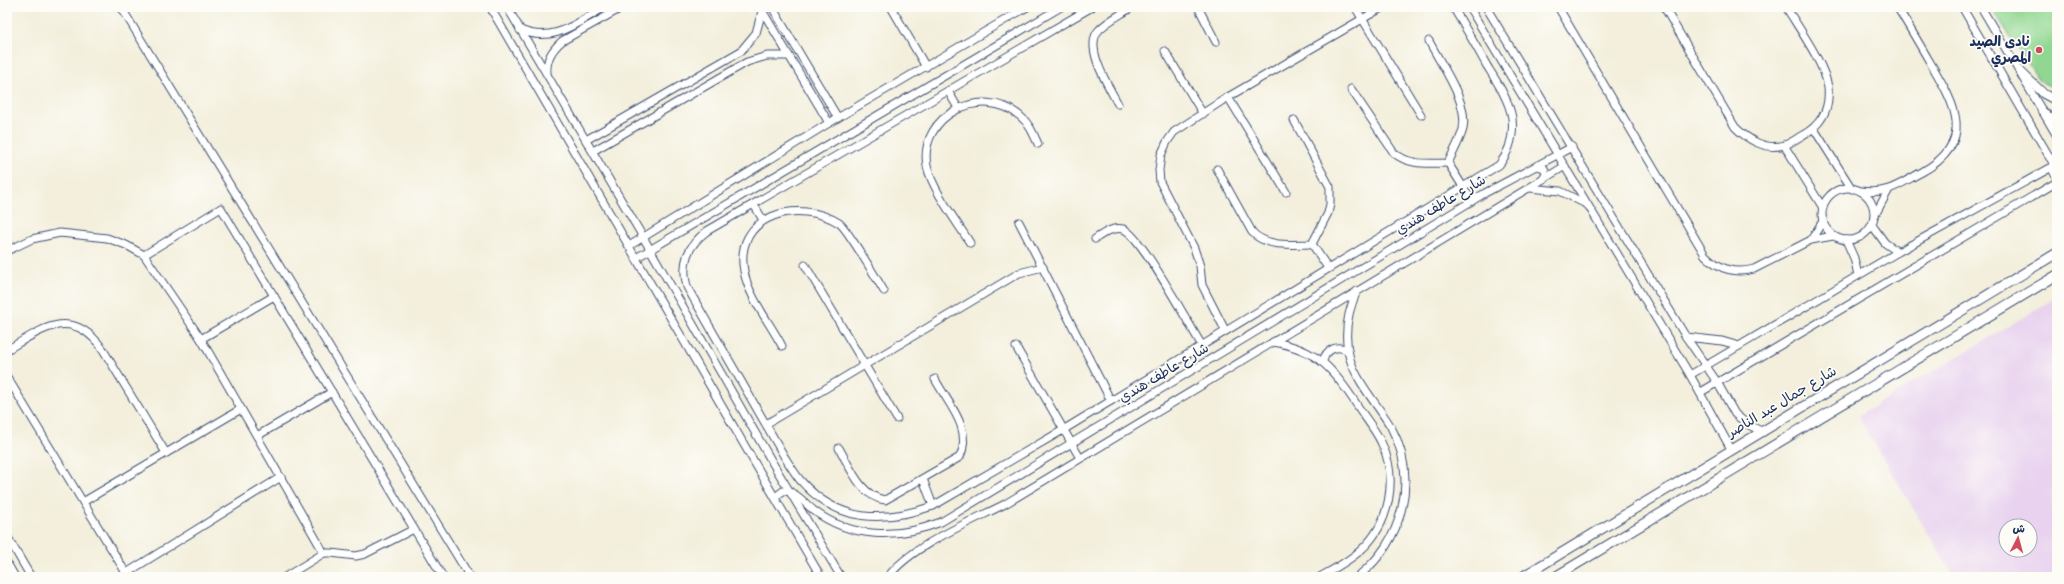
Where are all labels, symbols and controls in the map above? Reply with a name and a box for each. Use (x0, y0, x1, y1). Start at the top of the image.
place label: نادى الصيد المصري (1970, 33, 2031, 68)
marker: نادى الصيد المصري (2034, 45, 2044, 55)
street label: شارع عاطف هندي (1393, 171, 1490, 240)
street label: شارع عاطف هندي (1116, 339, 1213, 408)
street label: شارع جمال عبد الناصر (1723, 362, 1840, 442)
north arrow (1998, 518, 2038, 558)
text: ش (2012, 521, 2026, 537)

